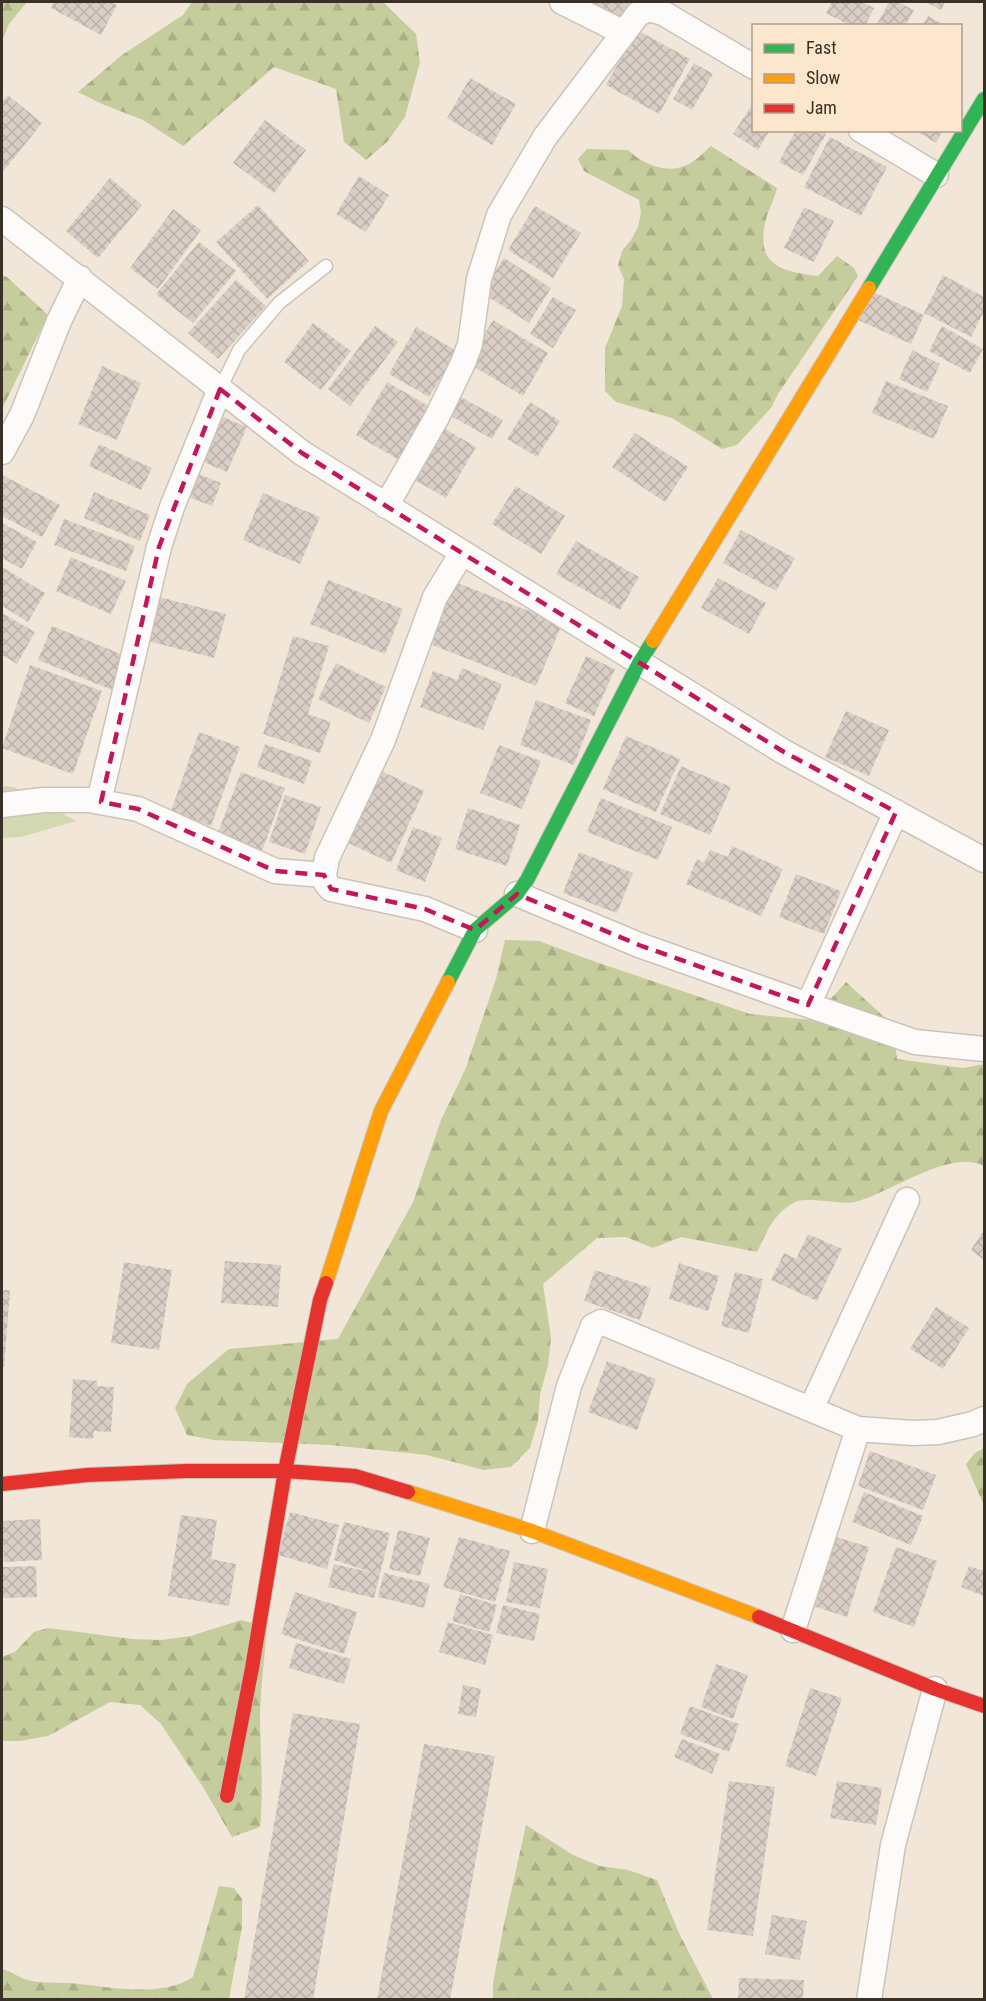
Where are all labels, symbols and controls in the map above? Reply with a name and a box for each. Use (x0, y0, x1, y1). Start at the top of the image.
legend (752, 24, 962, 132)
text: Fast (806, 37, 837, 58)
text: Slow (806, 67, 841, 88)
text: Jam (806, 97, 837, 118)

